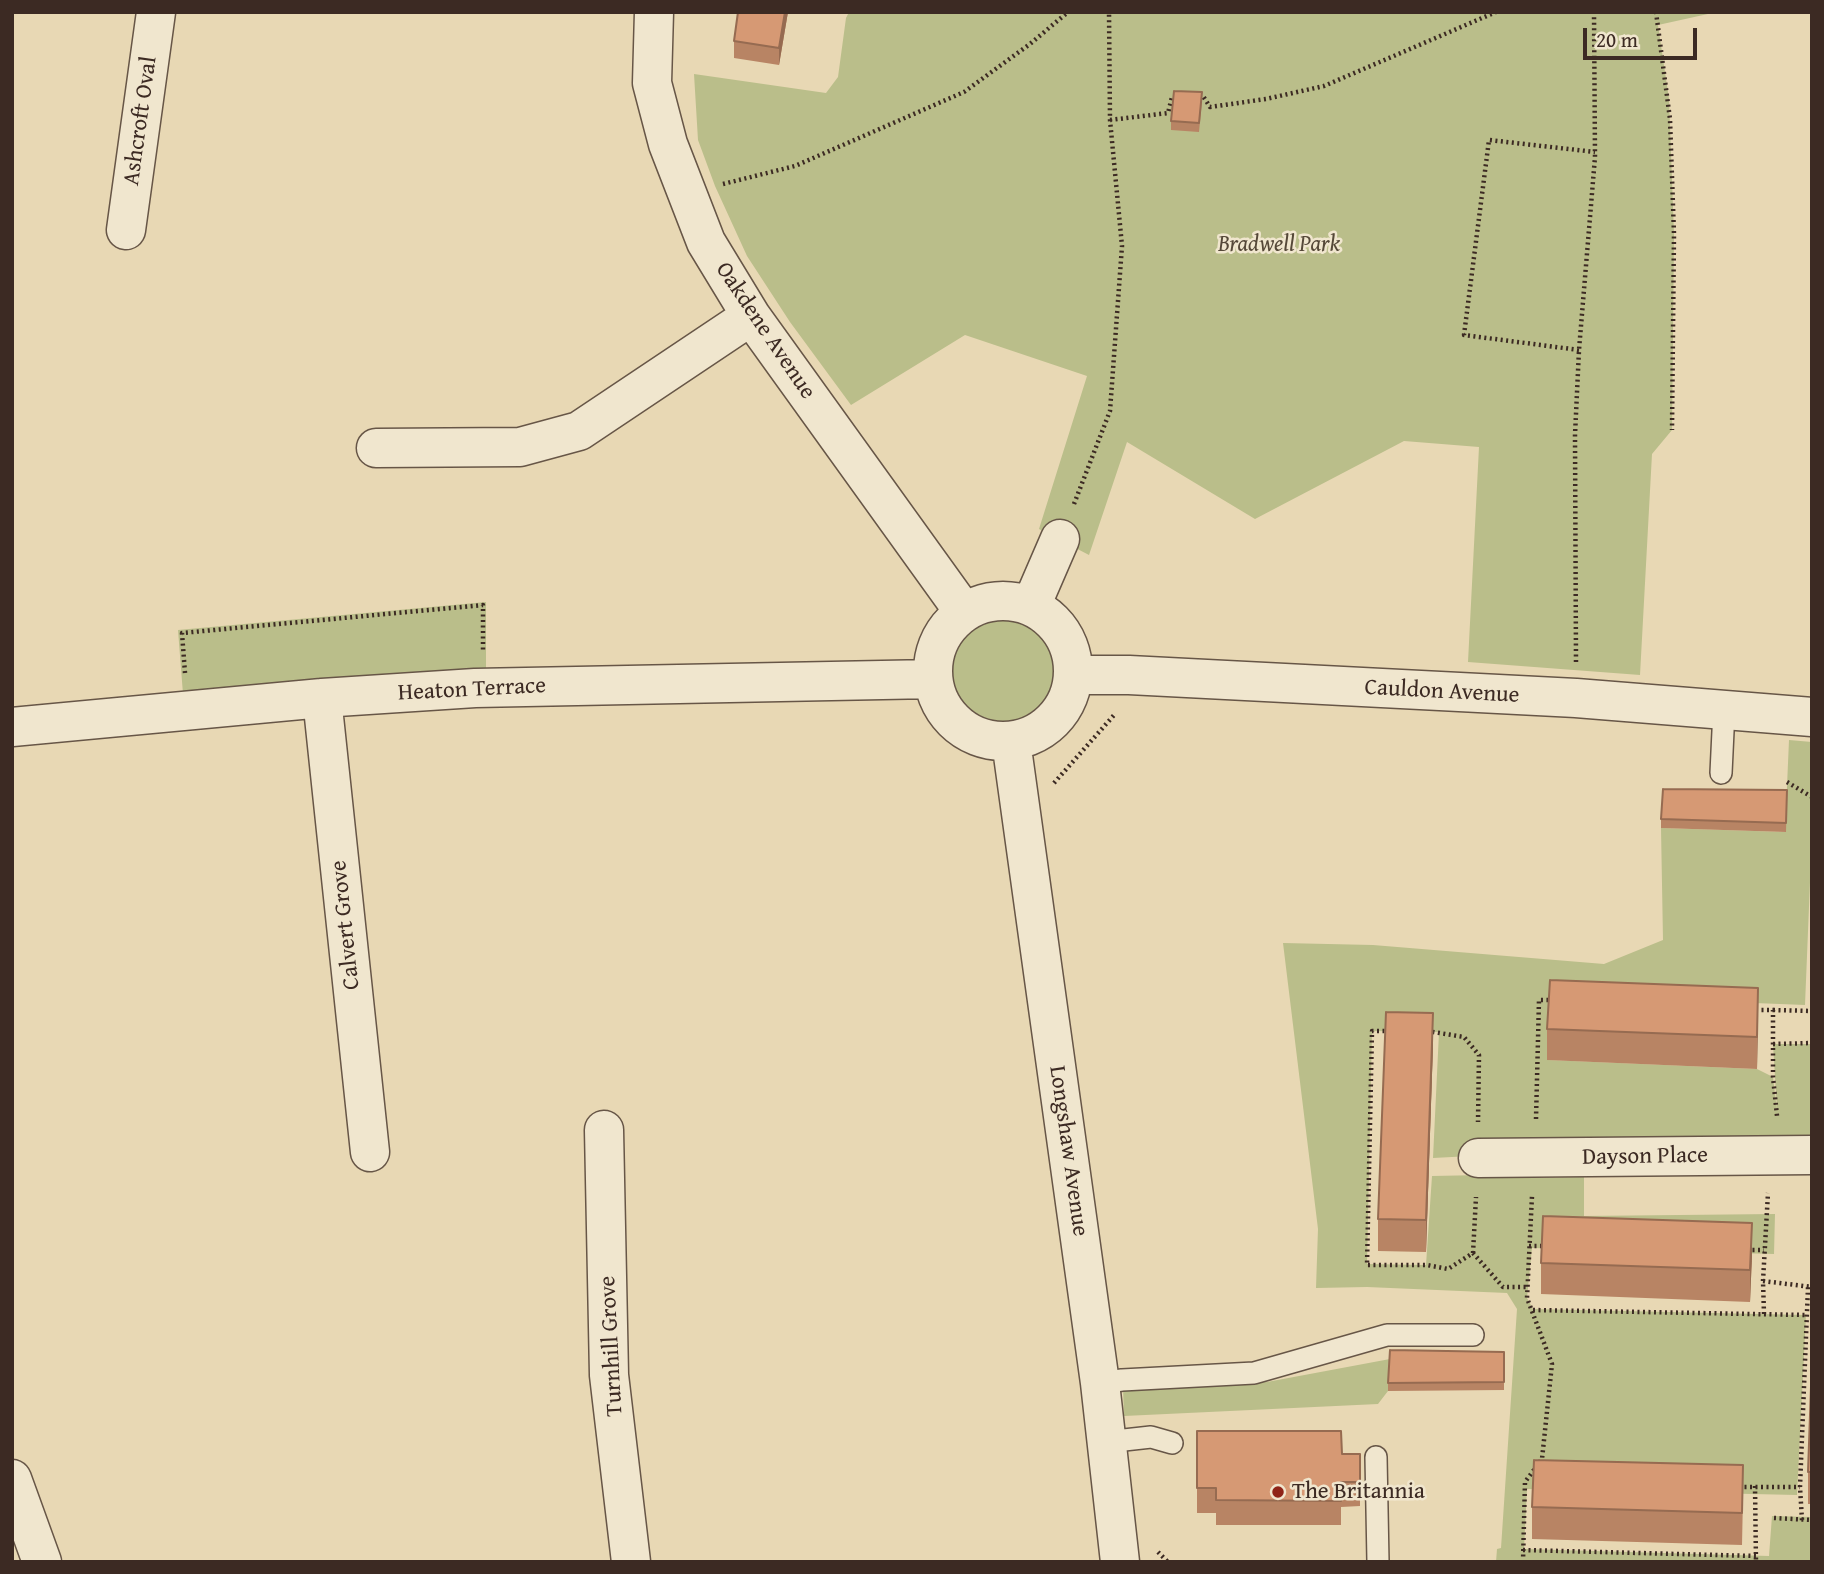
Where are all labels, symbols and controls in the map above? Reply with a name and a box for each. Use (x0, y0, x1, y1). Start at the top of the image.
scale bar (1586, 14, 1700, 58)
text: 20 m (1596, 24, 1638, 55)
street label: Ashcroft Oval (118, 55, 164, 187)
park label: Bradwell Park (1218, 231, 1340, 259)
street label: Oakdene Avenue (709, 257, 821, 405)
street label: Heaton Terrace (397, 672, 547, 708)
street label: Cauldon Avenue (1364, 674, 1520, 710)
street label: Calvert Grove (325, 859, 367, 991)
street label: Longshaw Avenue (1042, 1064, 1094, 1238)
street label: Dayson Place (1582, 1142, 1708, 1172)
street label: Turnhill Grove (595, 1275, 629, 1417)
place label: The Britannia (1292, 1478, 1425, 1506)
marker: The Britannia (1270, 1484, 1286, 1500)

